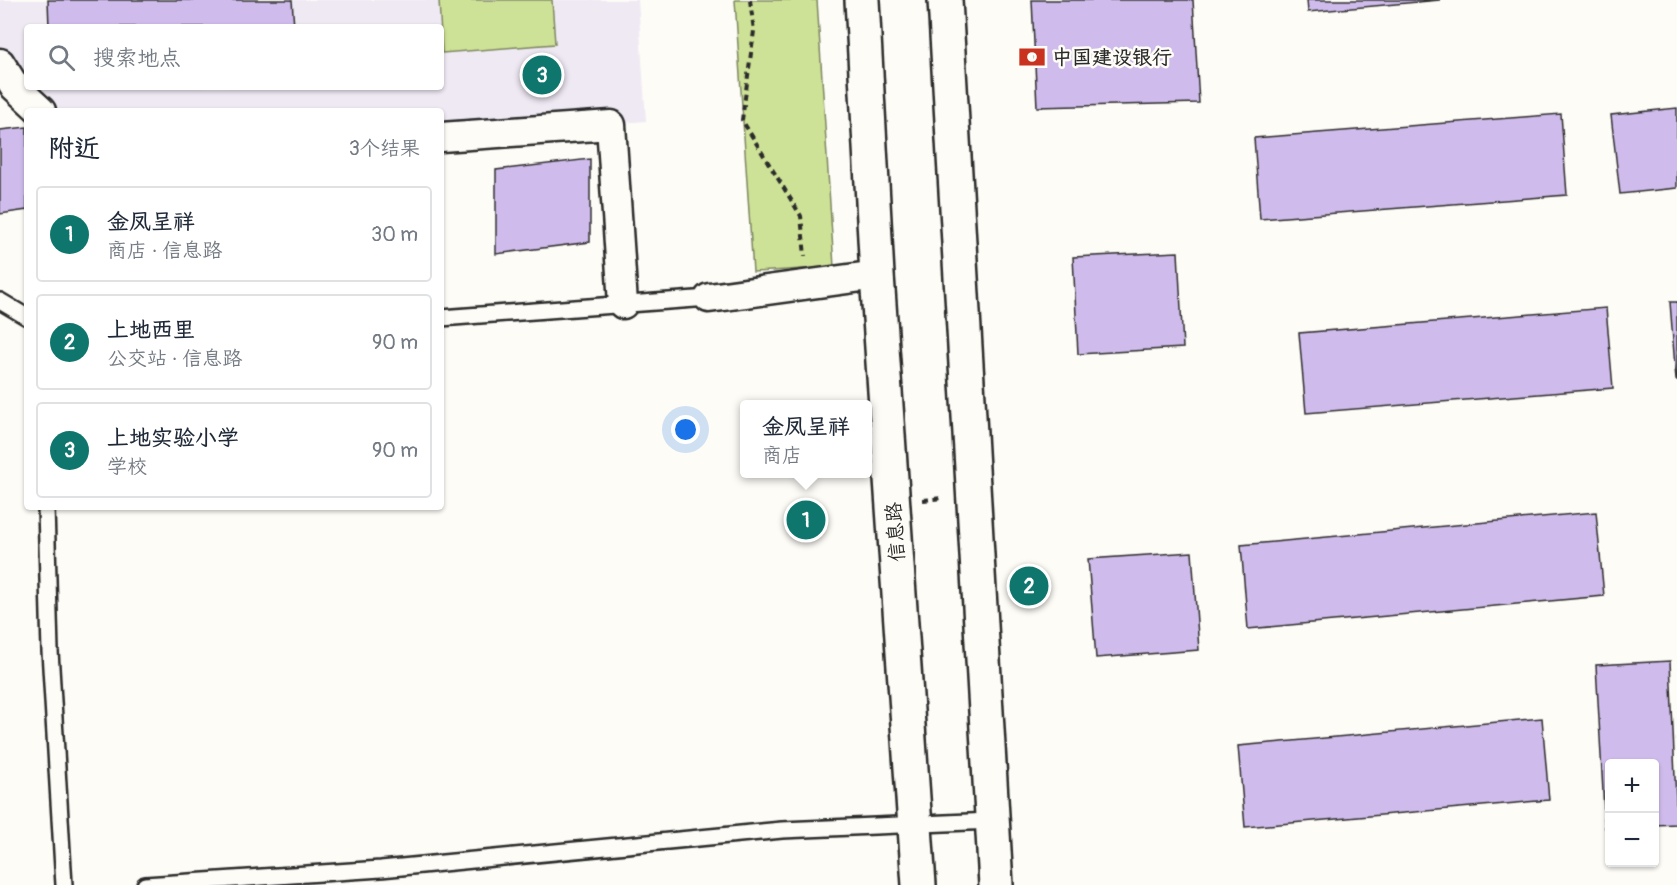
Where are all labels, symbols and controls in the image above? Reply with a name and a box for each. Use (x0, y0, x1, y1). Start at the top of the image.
search box (24, 24, 444, 90)
icon: search (45, 41, 78, 74)
bank icon: 中国建设银行 (1017, 42, 1047, 72)
text: 搜索地点 (93, 44, 181, 72)
place label: 中国建设银行 (1052, 45, 1172, 70)
pin: 3 (522, 52, 562, 98)
text: 附近 (48, 133, 100, 165)
text: 3个结果 (349, 136, 420, 161)
text: 金凤呈祥 (107, 208, 195, 236)
text: 1 (66, 222, 73, 247)
text: 30 m (371, 222, 418, 247)
text: 商店 · 信息路 (107, 238, 222, 263)
text: 上地西里 (107, 316, 195, 344)
text: 2 (64, 330, 75, 355)
text: 90 m (372, 330, 418, 355)
text: 公交站 · 信息路 (107, 346, 242, 371)
popup (740, 400, 872, 478)
text: 金凤呈祥 (762, 413, 850, 441)
your location (671, 415, 700, 444)
text: 上地实验小学 (107, 424, 239, 452)
text: 3 (64, 438, 75, 463)
text: 90 m (372, 438, 418, 463)
text: 商店 (762, 443, 802, 468)
text: 学校 (107, 454, 147, 479)
pin: 1 (786, 498, 826, 542)
street label: 信息路 (881, 500, 910, 563)
pin: 2 (1010, 564, 1048, 608)
map controls (1605, 759, 1659, 867)
button: + (1605, 759, 1659, 813)
button: − (1605, 813, 1659, 867)

